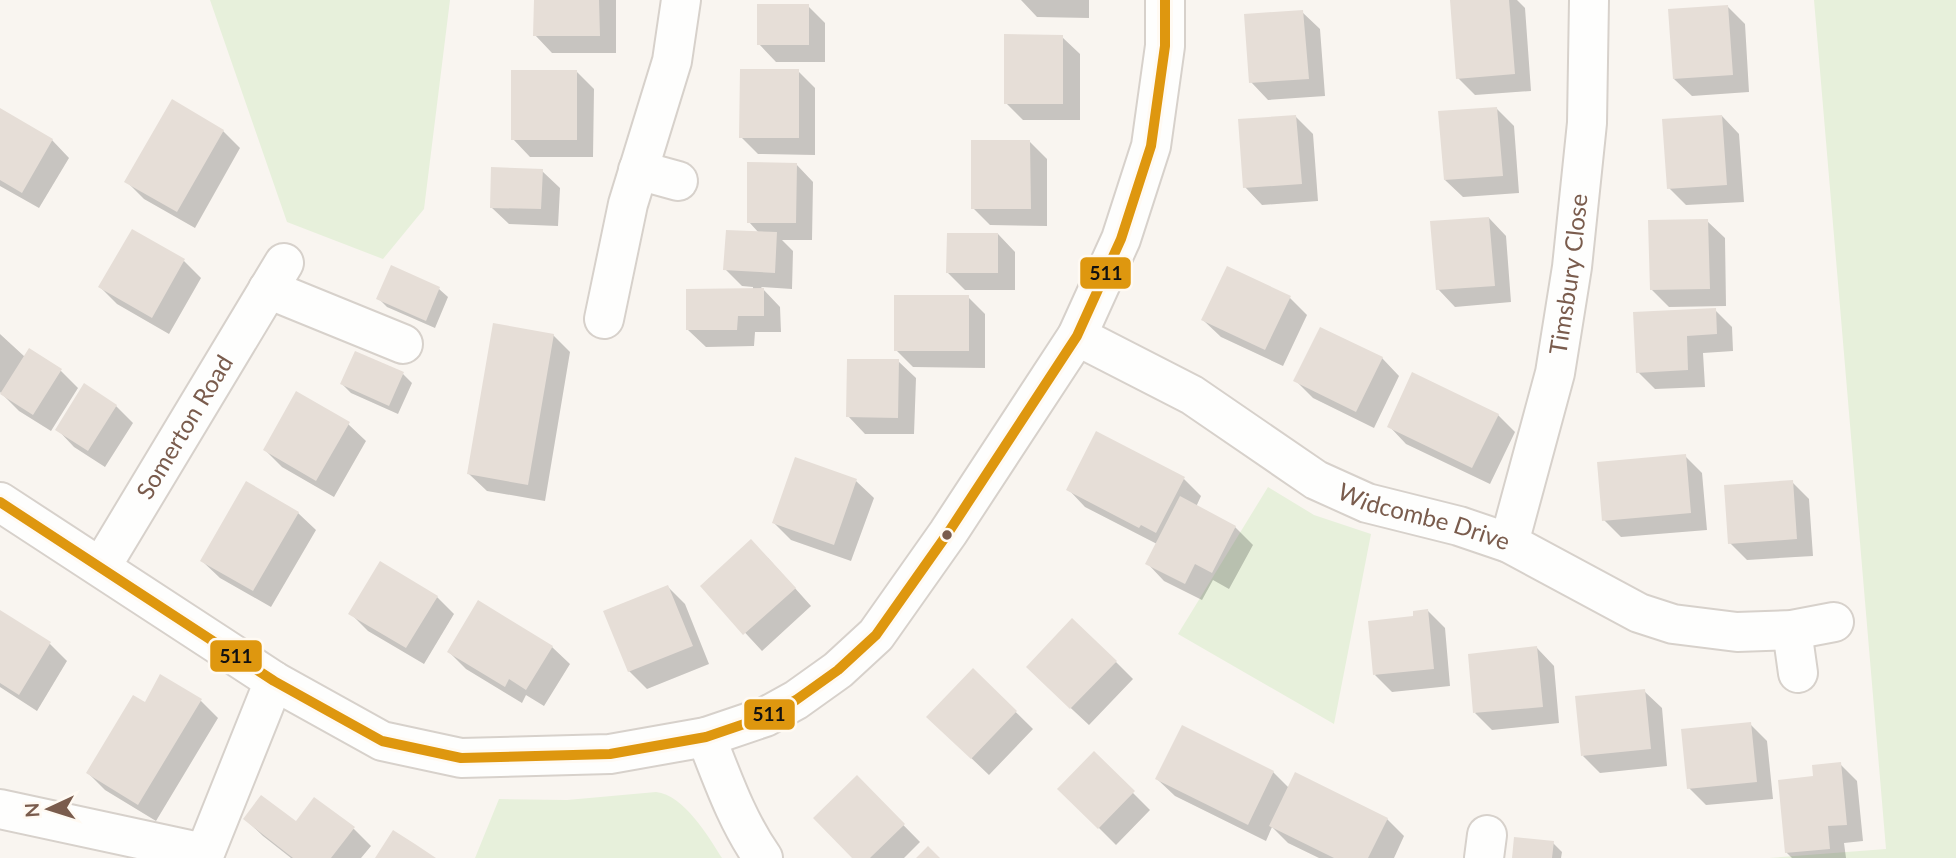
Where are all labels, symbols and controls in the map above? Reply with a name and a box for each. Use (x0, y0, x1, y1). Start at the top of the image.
street label: Timsbury Close (1542, 192, 1593, 356)
line badge: 511 (1079, 256, 1132, 290)
text: 511 (1089, 261, 1123, 284)
street label: Somerton Road (129, 349, 238, 504)
street label: Widcombe Drive (1334, 476, 1514, 555)
unlabelled marker (940, 528, 954, 542)
line badge: 511 (209, 639, 263, 673)
text: 511 (219, 644, 253, 667)
line badge: 511 (743, 698, 796, 731)
text: 511 (752, 702, 786, 725)
north arrow (14, 774, 84, 844)
text: N (20, 802, 44, 818)

